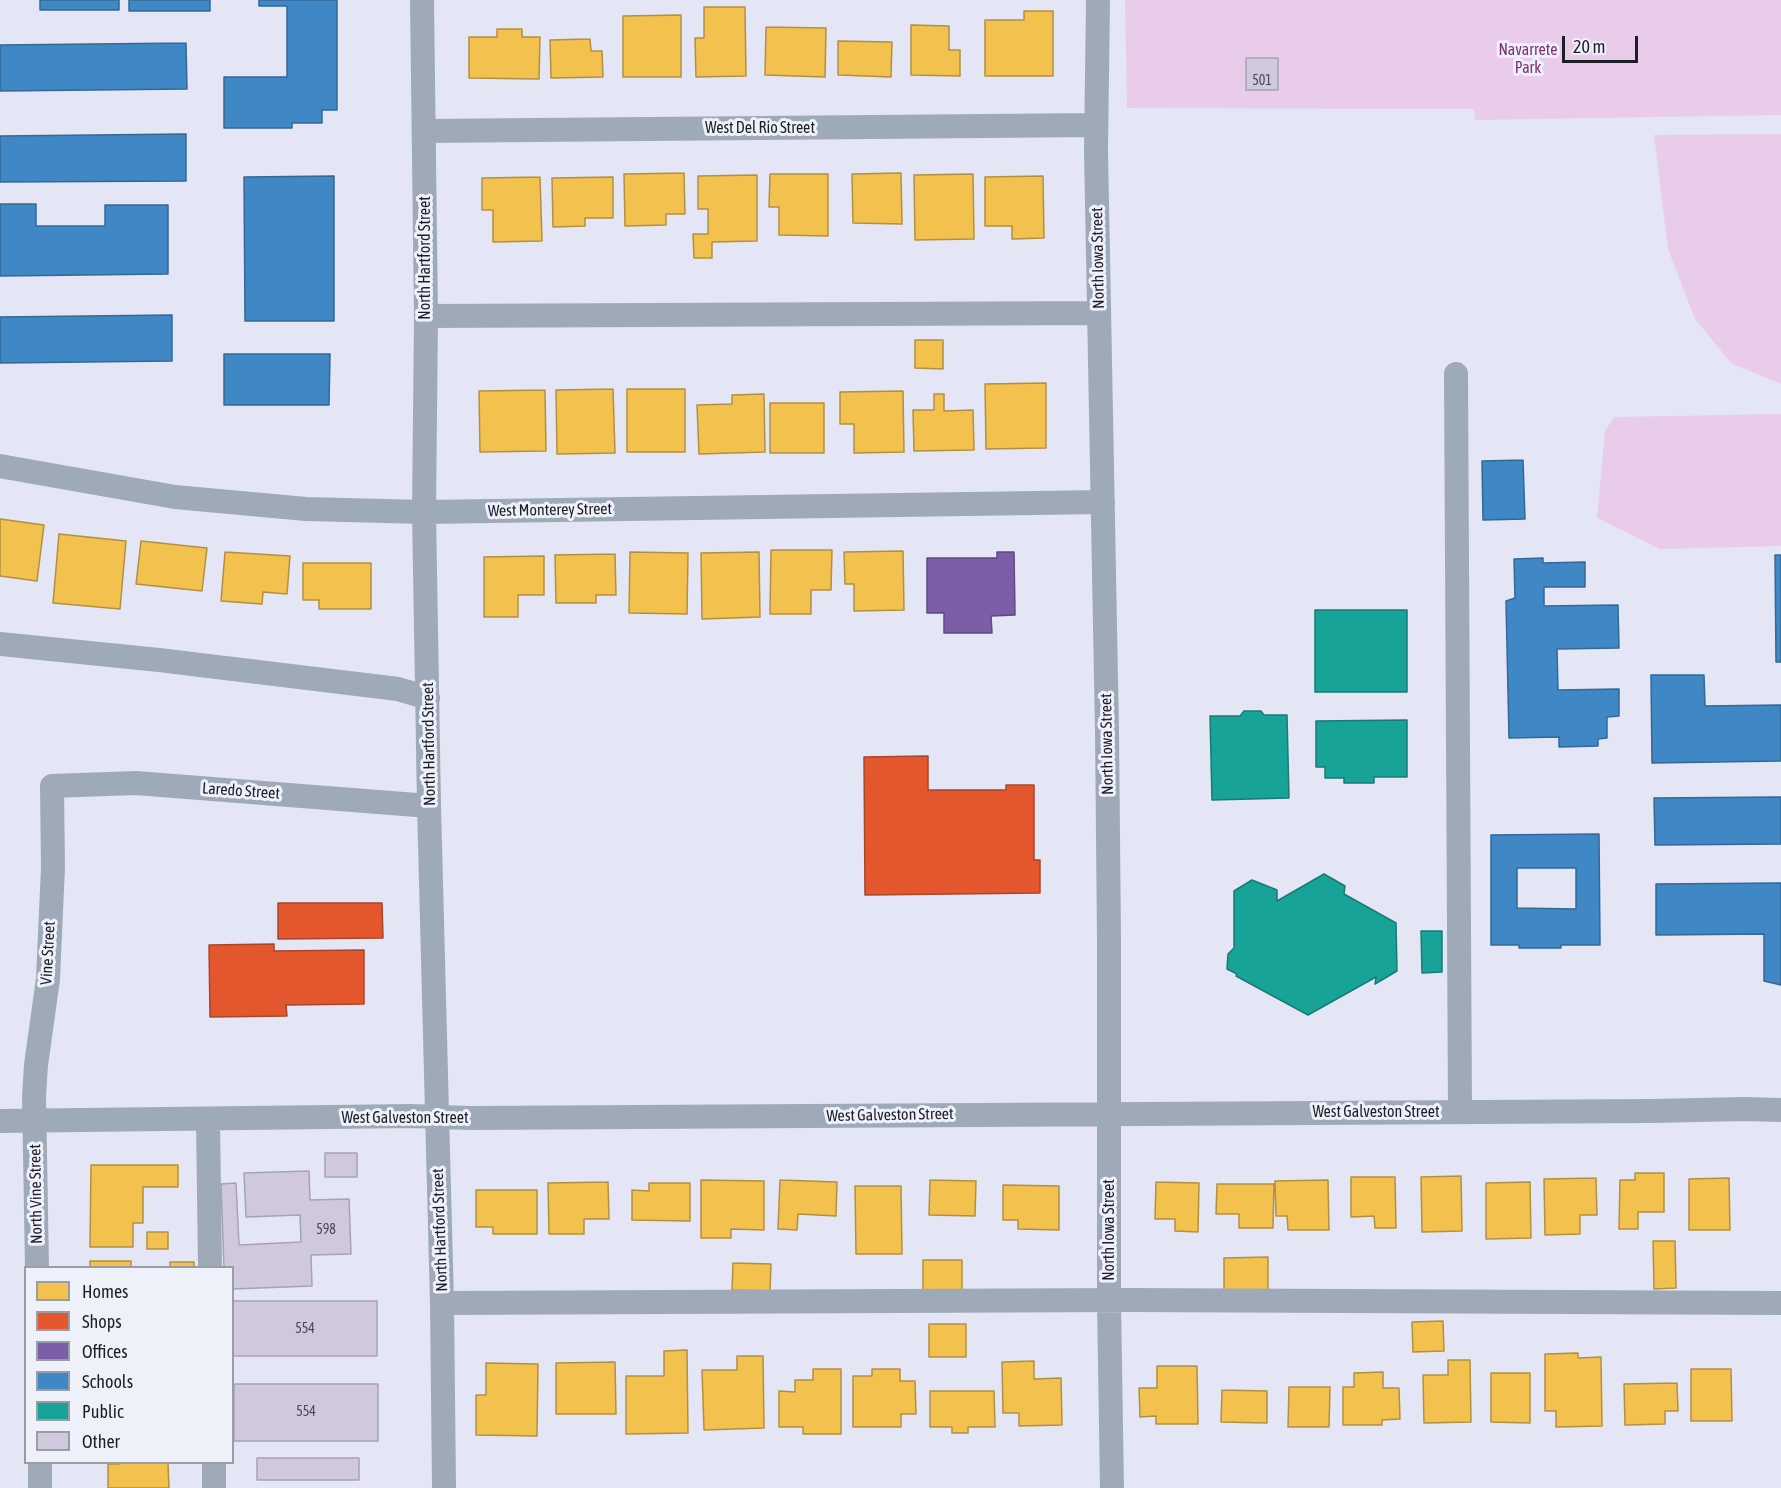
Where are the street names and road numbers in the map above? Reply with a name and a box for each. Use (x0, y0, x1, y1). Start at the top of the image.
street label: West Del Rio Street (705, 118, 815, 138)
street label: North Hartford Street (415, 196, 435, 320)
street label: North Iowa Street (1088, 207, 1108, 309)
street label: West Monterey Street (488, 499, 612, 521)
street label: North Hartford Street (418, 682, 440, 806)
street label: North Iowa Street (1097, 693, 1117, 795)
street label: Laredo Street (201, 779, 281, 803)
street label: Vine Street (37, 921, 59, 985)
street label: West Galveston Street (1312, 1102, 1440, 1122)
street label: West Galveston Street (826, 1104, 954, 1126)
street label: West Galveston Street (341, 1108, 469, 1128)
street label: North Vine Street (26, 1144, 46, 1244)
street label: North Hartford Street (428, 1168, 452, 1292)
street label: North Iowa Street (1099, 1179, 1119, 1281)

